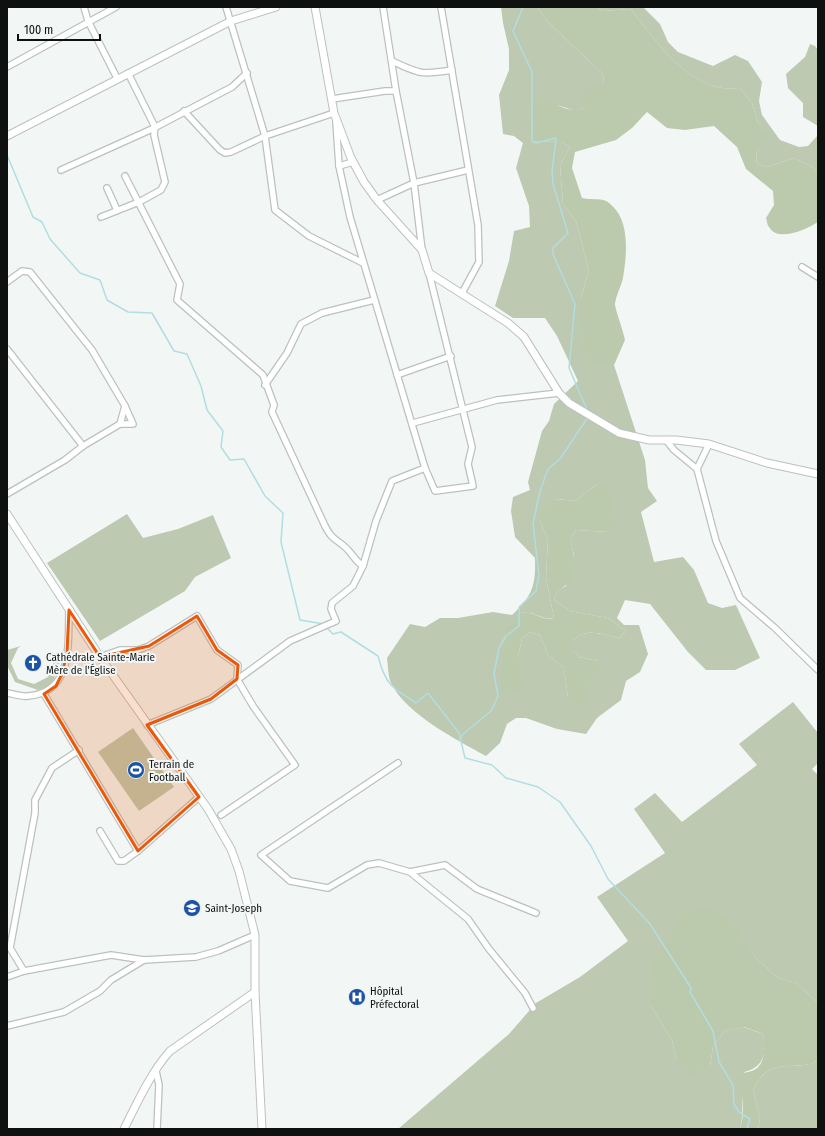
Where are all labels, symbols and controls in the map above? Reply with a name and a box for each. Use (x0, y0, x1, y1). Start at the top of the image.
scale bar (18, 16, 100, 42)
text: 100 m (24, 23, 53, 37)
place label: Cathédrale Sainte-Marie Mère de l'Église (46, 651, 155, 677)
church icon: Cathédrale Sainte-Marie Mère de l'Église (23, 653, 43, 673)
place label: Terrain de Football (149, 758, 194, 784)
sports icon: Terrain de Football (126, 760, 146, 780)
school or university icon: Saint-Joseph (182, 898, 202, 918)
place label: Saint-Joseph (205, 902, 262, 915)
place label: Hôpital Préfectoral (370, 985, 419, 1011)
hospital icon: Hôpital Préfectoral (347, 987, 367, 1007)

